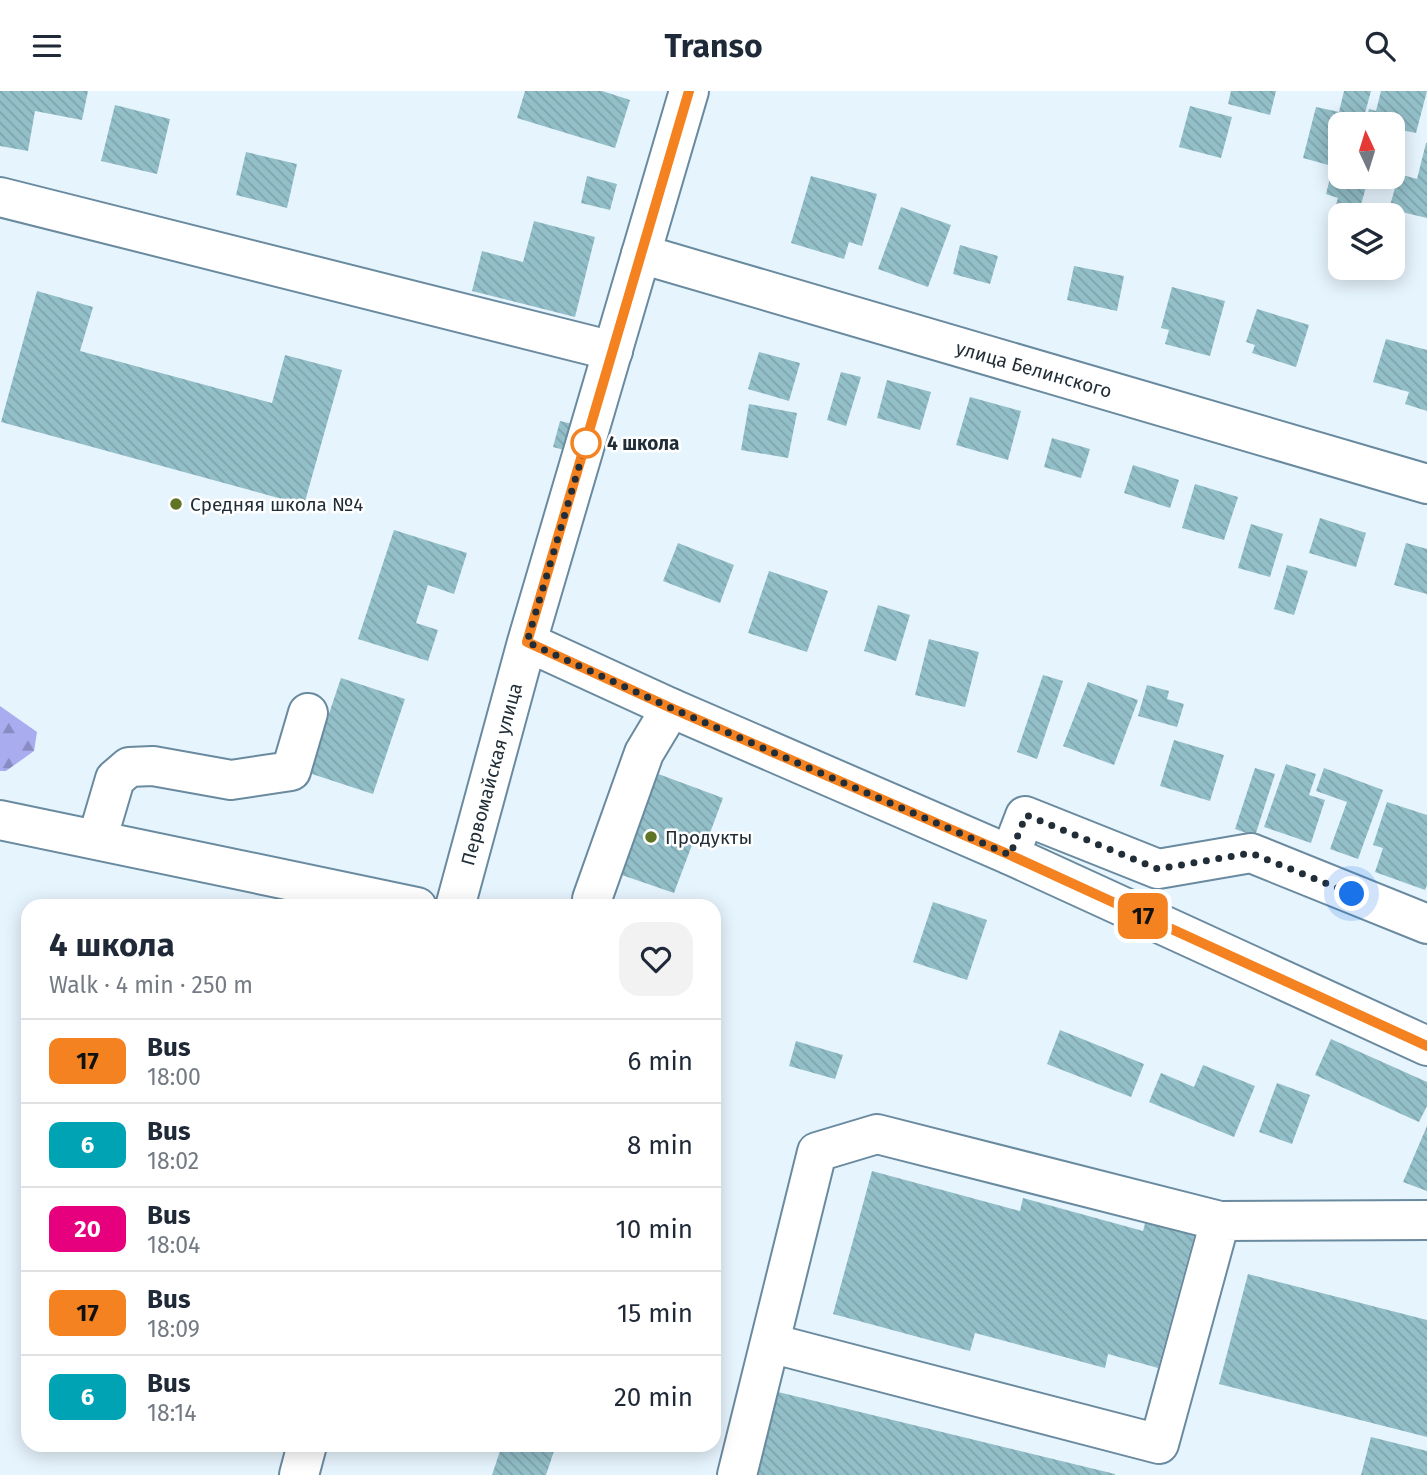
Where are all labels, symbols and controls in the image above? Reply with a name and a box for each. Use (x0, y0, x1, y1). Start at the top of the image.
icon: menu (28, 27, 66, 65)
text: Transo (664, 27, 763, 65)
icon: search (1361, 27, 1399, 65)
north arrow (1328, 112, 1405, 189)
map controls (1328, 112, 1405, 280)
button: layers (1328, 203, 1405, 280)
street label: улица Белинского (953, 336, 1115, 403)
marker: 4 школа (571, 428, 601, 458)
place label: 4 школа (607, 432, 679, 455)
place label: Средняя школа №4 (190, 493, 363, 516)
marker: Средняя школа №4 (168, 496, 184, 512)
street label: Первомайская улица (456, 680, 527, 868)
place label: Продукты (665, 826, 752, 849)
marker: Продукты (643, 829, 659, 845)
your location (1334, 876, 1369, 911)
line badge: 17 (1112, 893, 1174, 939)
text: 17 (1132, 902, 1154, 930)
button: heart (619, 922, 693, 996)
text: 4 школа (49, 925, 175, 965)
text: Walk · 4 min · 250 m (49, 971, 253, 999)
text: Bus (147, 1032, 190, 1063)
text: 6 min (627, 1046, 693, 1077)
text: 17 (76, 1047, 99, 1075)
text: 18:00 (147, 1063, 201, 1091)
text: Bus (147, 1116, 190, 1147)
text: 8 min (627, 1130, 693, 1161)
text: 6 (81, 1131, 94, 1159)
text: 18:02 (147, 1147, 199, 1175)
text: Bus (147, 1200, 190, 1231)
text: 10 min (615, 1214, 693, 1245)
text: 20 (74, 1215, 101, 1243)
text: 18:04 (147, 1231, 200, 1259)
text: Bus (147, 1284, 190, 1315)
text: 15 min (617, 1298, 693, 1329)
text: 17 (76, 1299, 99, 1327)
text: 18:09 (147, 1315, 200, 1343)
text: Bus (147, 1368, 190, 1399)
text: 20 min (614, 1382, 693, 1413)
text: 6 (81, 1383, 94, 1411)
text: 18:14 (147, 1399, 196, 1427)

